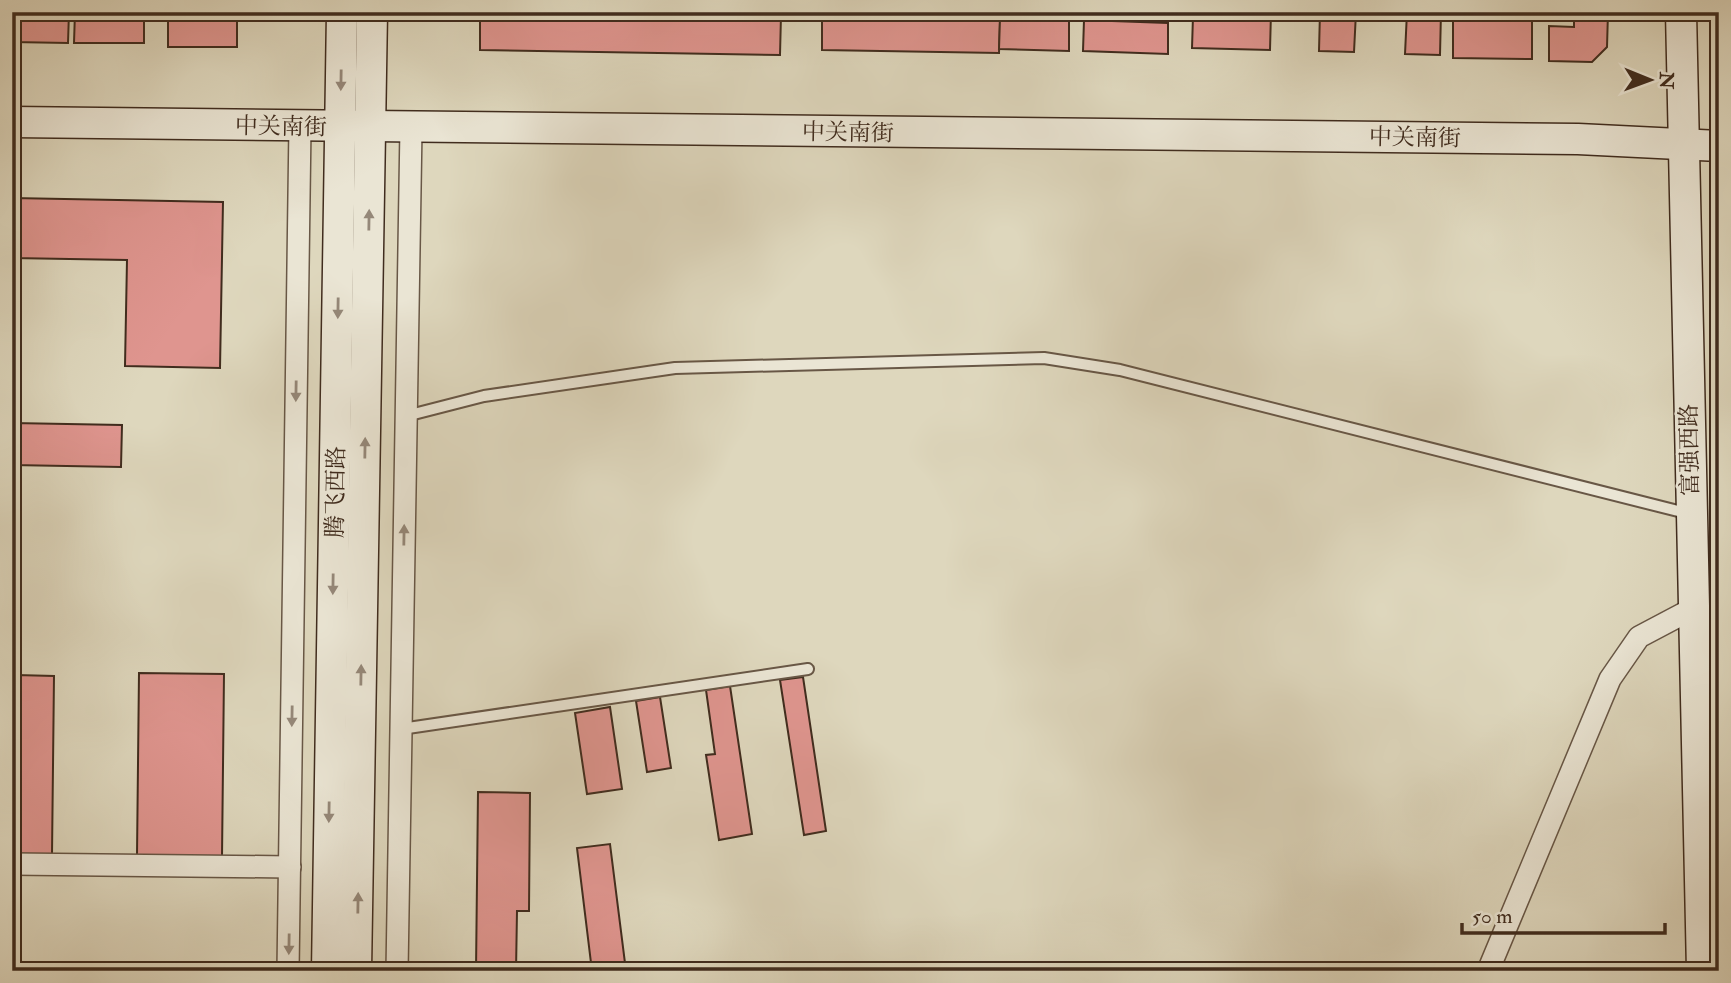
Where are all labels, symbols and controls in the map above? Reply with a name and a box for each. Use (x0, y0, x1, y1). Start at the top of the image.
north arrow (1616, 46, 1686, 116)
one-way arrow (335, 70, 347, 92)
text: N (1654, 71, 1678, 90)
street label: 中关南街 (235, 111, 327, 142)
street label: 中关南街 (802, 117, 894, 148)
street label: 中关南街 (1369, 122, 1461, 153)
one-way arrow (363, 209, 375, 231)
one-way arrow (332, 297, 343, 319)
one-way arrow (291, 380, 302, 402)
street label: 富强西路 (1674, 404, 1705, 496)
one-way arrow (359, 436, 371, 458)
street label: 腾飞西路 (320, 446, 351, 538)
one-way arrow (398, 524, 410, 546)
one-way arrow (327, 574, 339, 596)
one-way arrow (356, 664, 367, 686)
one-way arrow (286, 705, 298, 727)
one-way arrow (323, 801, 335, 823)
one-way arrow (352, 891, 363, 913)
scale bar (1462, 892, 1664, 936)
text: 50 m (1472, 903, 1513, 930)
one-way arrow (283, 933, 295, 955)

